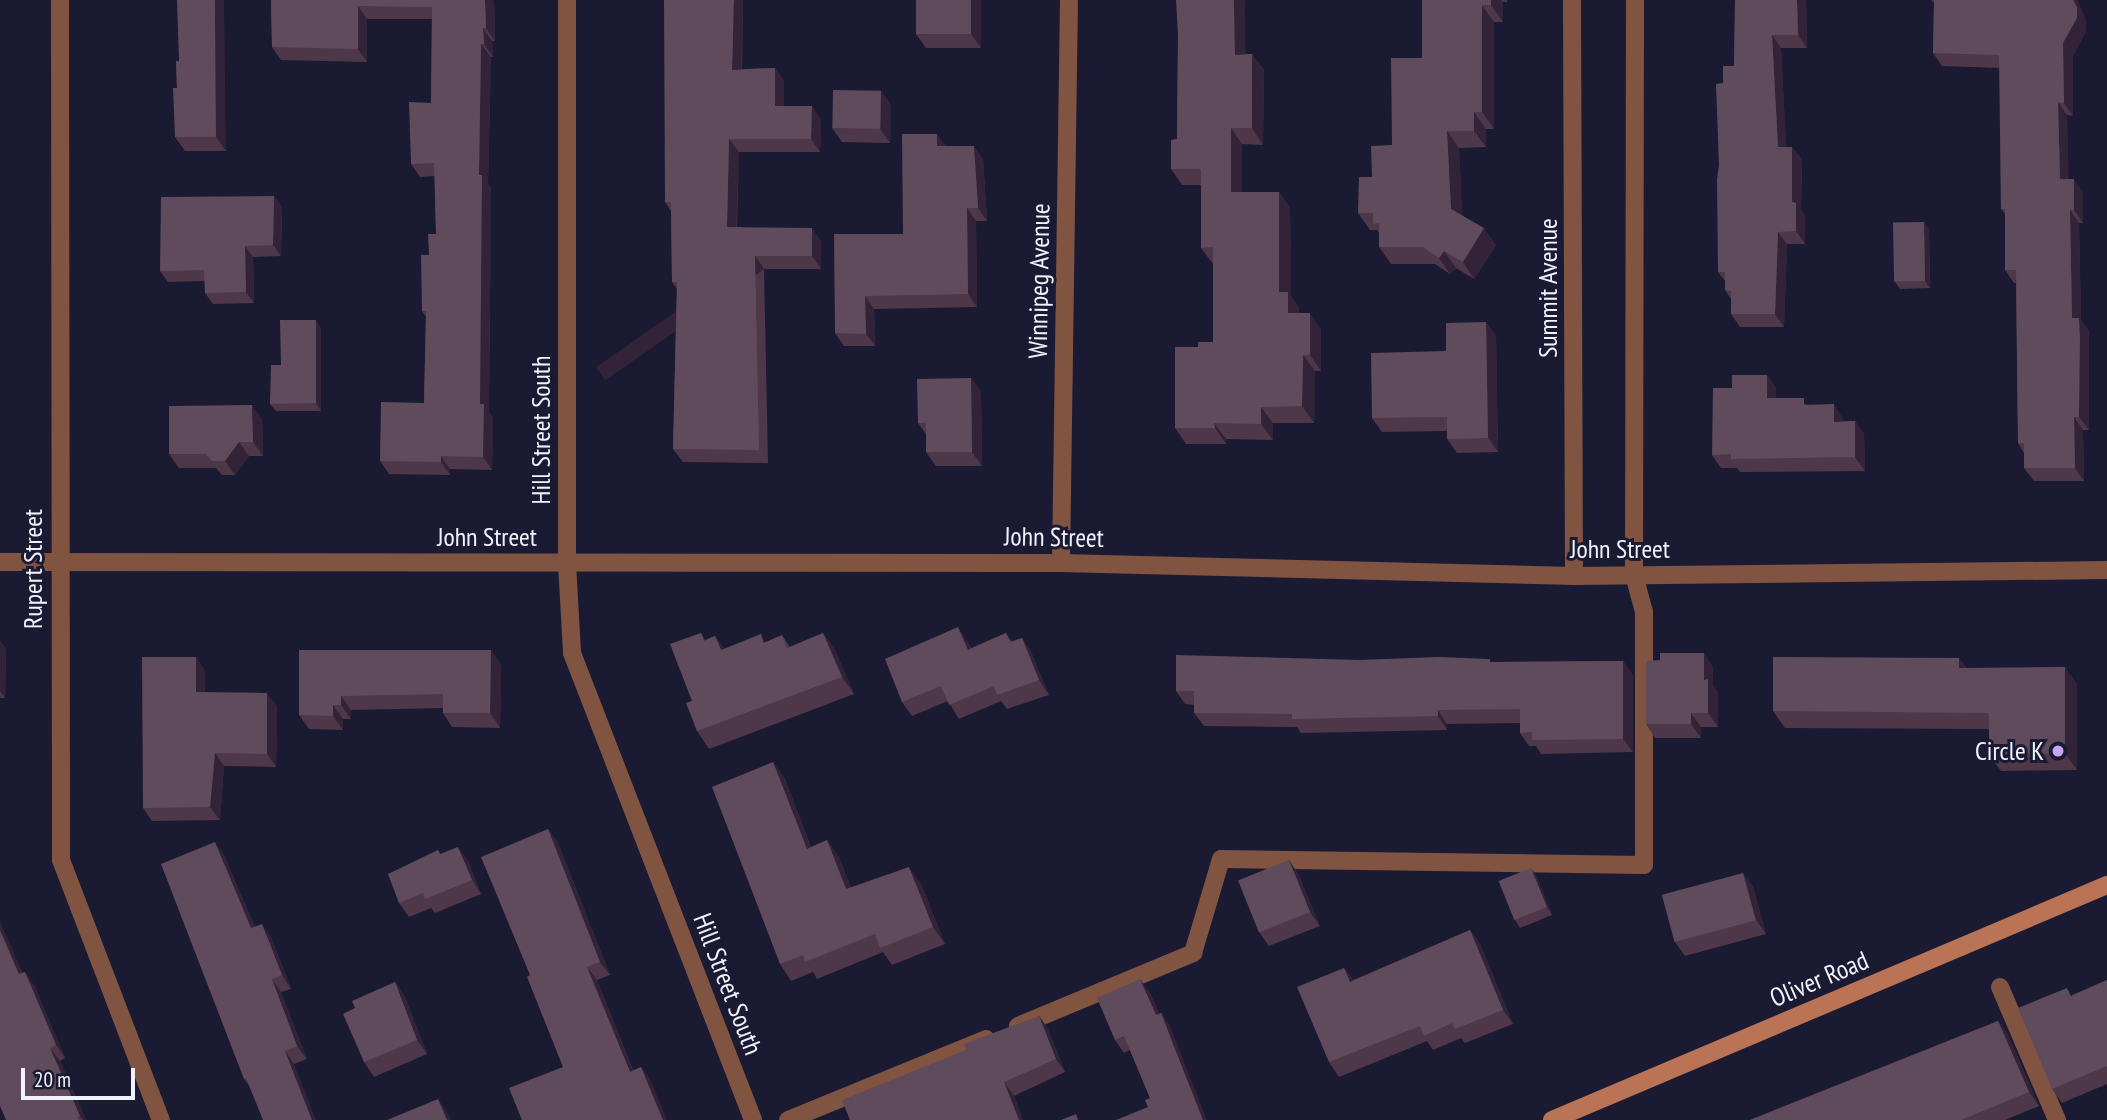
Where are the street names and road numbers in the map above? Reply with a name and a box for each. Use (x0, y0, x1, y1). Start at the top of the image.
street label: Winnipeg Avenue (1022, 203, 1056, 359)
street label: Summit Avenue (1532, 218, 1564, 358)
street label: Hill Street South (525, 356, 557, 504)
street label: Rupert Street (17, 509, 49, 629)
street label: John Street (437, 521, 537, 553)
street label: John Street (1004, 521, 1104, 553)
street label: John Street (1570, 533, 1670, 565)
street label: Hill Street South (687, 909, 769, 1059)
street label: Oliver Road (1765, 944, 1873, 1014)

